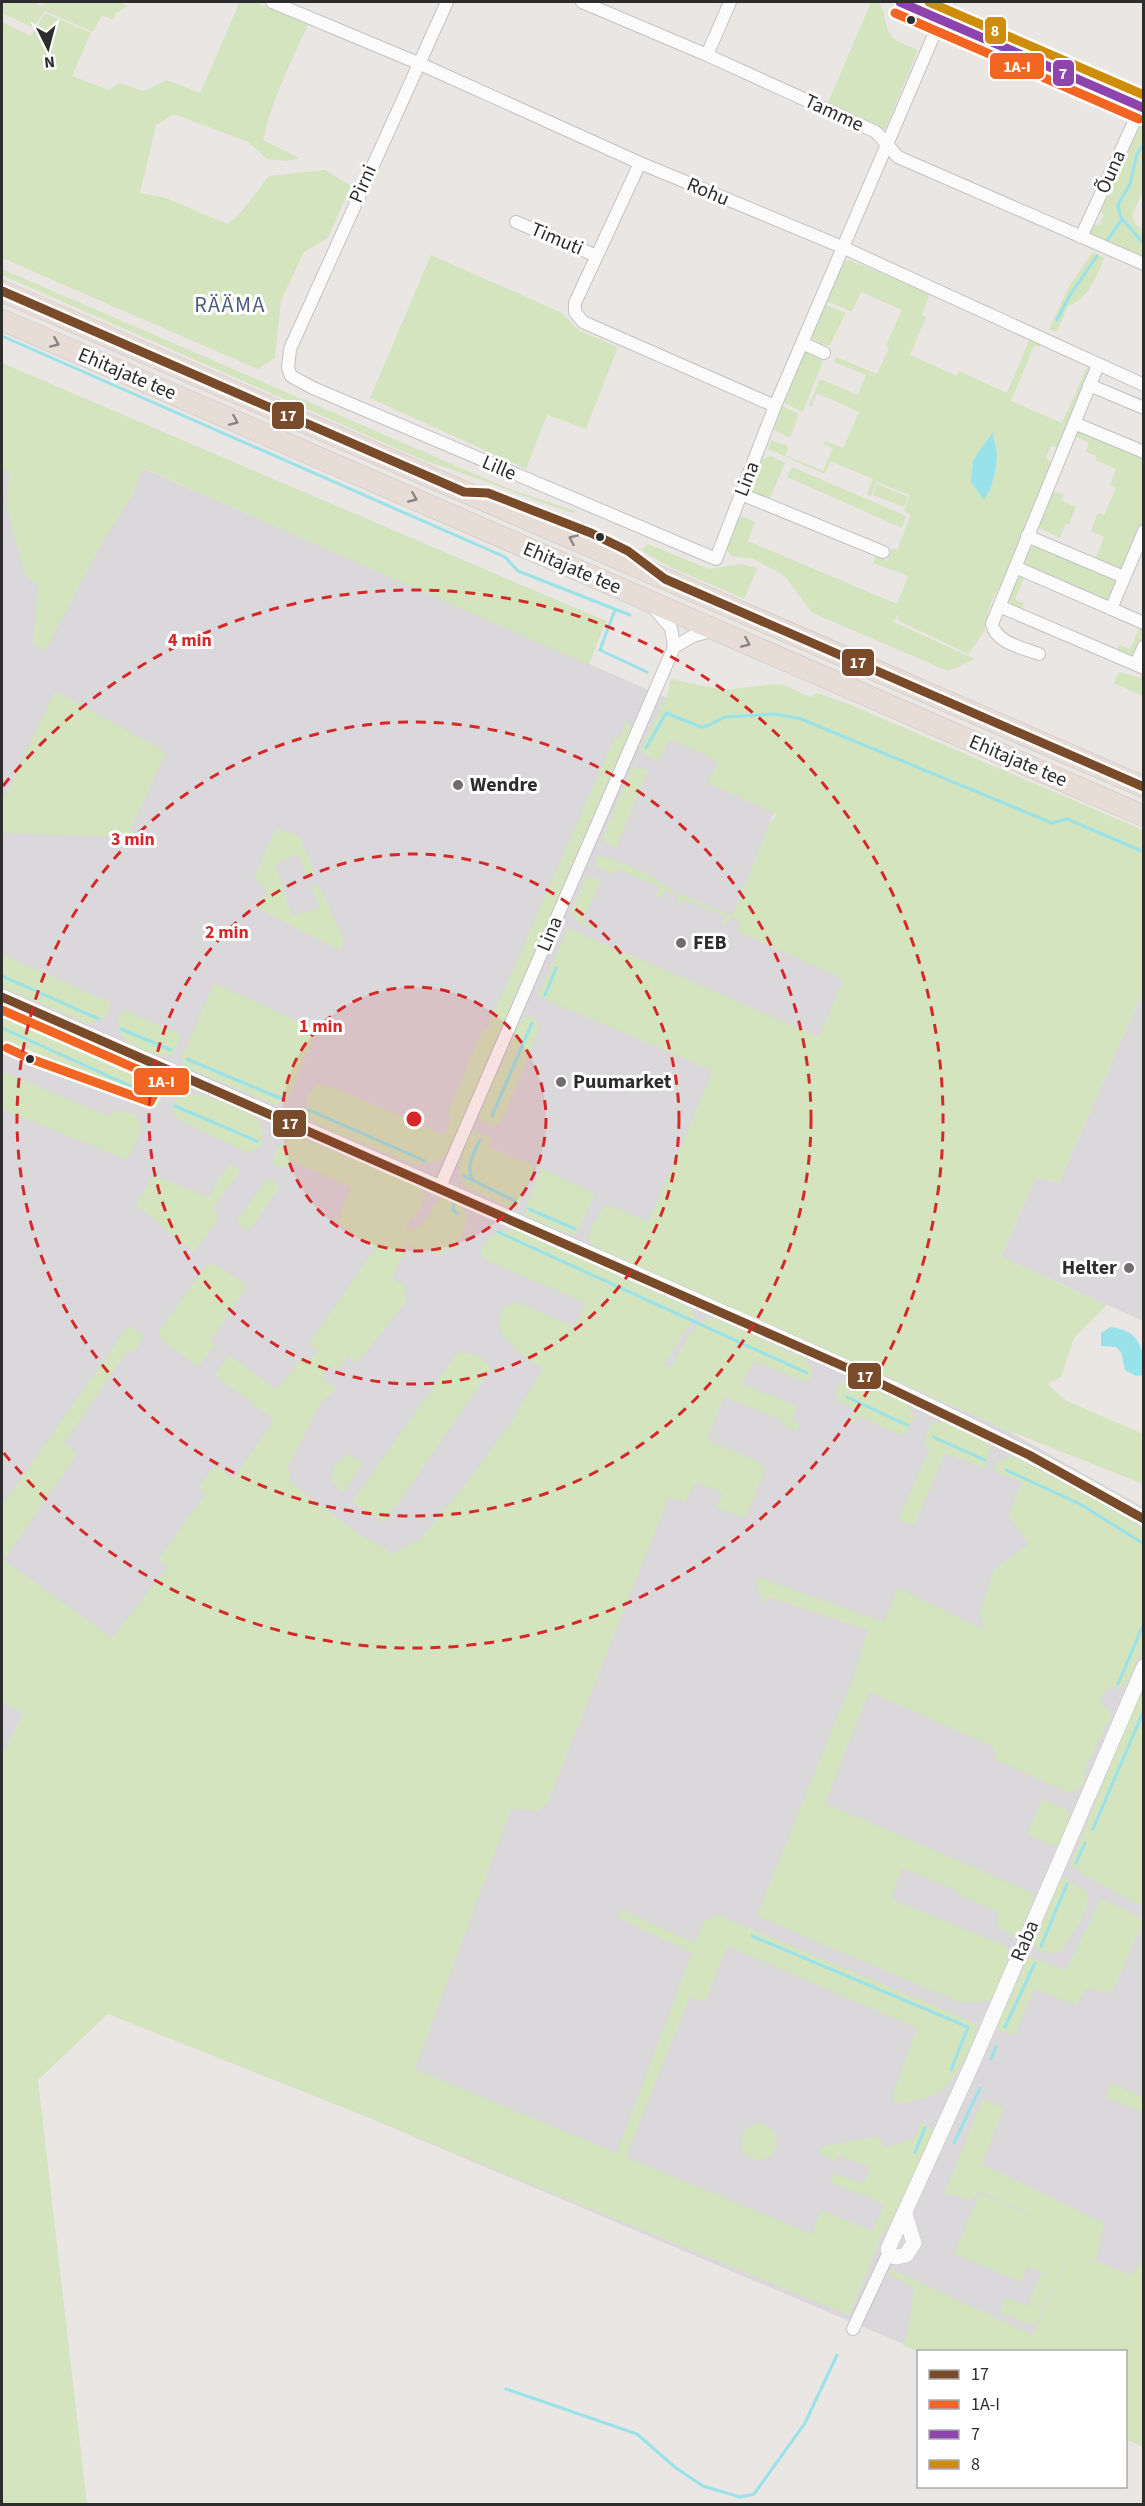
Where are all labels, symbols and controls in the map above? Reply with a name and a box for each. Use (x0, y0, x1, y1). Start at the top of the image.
unlabelled marker (905, 14, 917, 26)
line badge: 8 (984, 16, 1007, 45)
north arrow (18, 18, 78, 78)
text: 8 (991, 20, 999, 42)
text: N (43, 50, 56, 73)
line badge: 1A-I (989, 52, 1045, 80)
text: 1A-I (1003, 56, 1031, 78)
line badge: 7 (1052, 59, 1075, 87)
text: 7 (1059, 63, 1067, 85)
street label: Tamme (800, 87, 868, 139)
street label: Õuna (1089, 146, 1133, 198)
street label: Pirni (342, 160, 384, 208)
street label: Rohu (682, 171, 734, 213)
street label: Timuti (526, 215, 588, 263)
district label: RÄÄMA (194, 289, 266, 321)
one-way arrow (49, 336, 60, 348)
street label: Ehitajate tee (74, 341, 181, 407)
line badge: 17 (271, 401, 305, 430)
text: 17 (280, 405, 296, 427)
one-way arrow (228, 414, 239, 426)
street label: Lille (478, 448, 521, 488)
street label: Lina (728, 457, 766, 501)
one-way arrow (407, 491, 418, 503)
unlabelled marker (594, 531, 606, 543)
one-way arrow (568, 534, 579, 546)
street label: Ehitajate tee (519, 535, 626, 601)
text: 4 min (168, 628, 212, 653)
one-way arrow (739, 636, 750, 648)
line badge: 17 (841, 648, 875, 677)
text: 17 (850, 652, 866, 674)
street label: Ehitajate tee (965, 728, 1072, 794)
place label: Wendre (470, 771, 538, 799)
marker: Wendre (451, 778, 465, 792)
text: 3 min (111, 827, 155, 852)
street label: Lina (530, 912, 570, 956)
text: 2 min (205, 920, 249, 945)
place label: FEB (693, 929, 727, 957)
marker: FEB (674, 936, 688, 950)
text: 1 min (299, 1014, 343, 1039)
unlabelled marker (24, 1053, 36, 1065)
line badge: 1A-I (133, 1067, 190, 1096)
place label: Puumarket (573, 1068, 672, 1096)
text: 1A-I (147, 1071, 175, 1093)
marker: Puumarket (554, 1075, 568, 1089)
line badge: 17 (272, 1109, 307, 1138)
centre of rings (404, 1109, 424, 1129)
text: 17 (282, 1113, 298, 1135)
place label: Helter (1062, 1254, 1117, 1282)
marker: Helter (1122, 1261, 1136, 1275)
line badge: 17 (847, 1362, 882, 1390)
text: 17 (857, 1366, 873, 1388)
street label: Raba (1004, 1916, 1046, 1966)
legend (917, 2350, 1127, 2488)
text: 17 (971, 2362, 989, 2387)
text: 1A-I (971, 2392, 1000, 2417)
text: 7 (971, 2422, 980, 2447)
text: 8 (971, 2452, 980, 2477)

